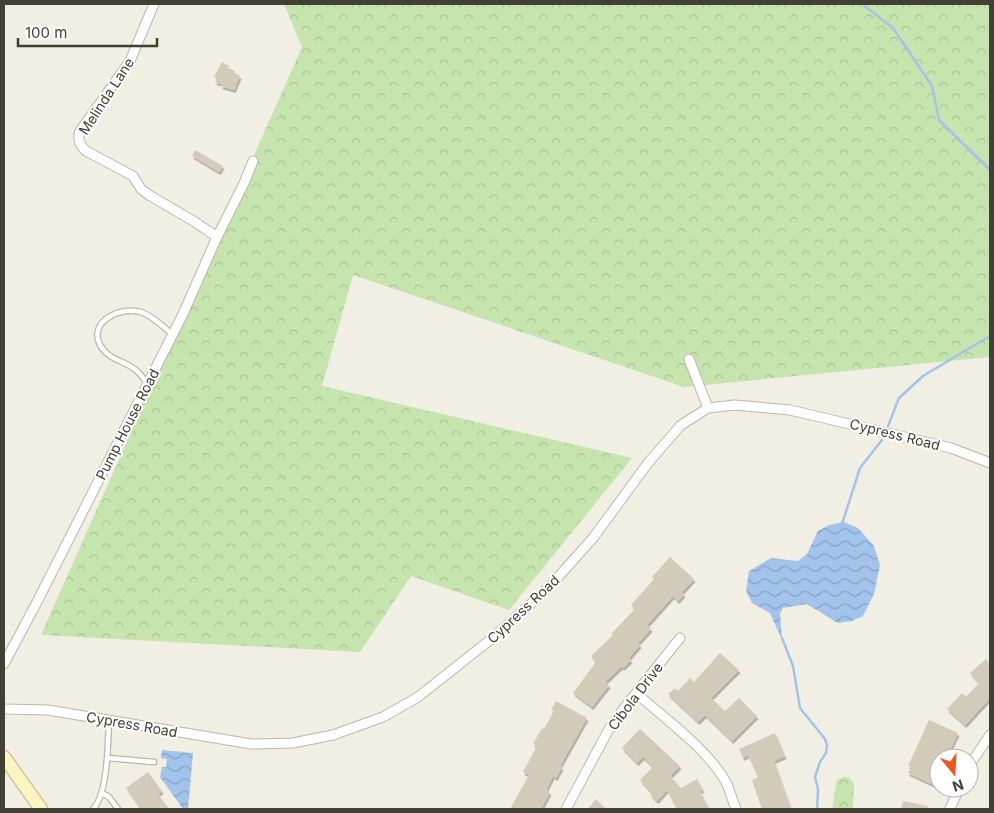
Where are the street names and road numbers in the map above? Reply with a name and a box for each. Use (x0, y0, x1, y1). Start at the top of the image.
street label: Melinda Lane (75, 54, 137, 138)
street label: Pump House Road (92, 366, 162, 482)
street label: Cypress Road (848, 415, 942, 453)
street label: Cypress Road (483, 571, 563, 647)
street label: Cibola Drive (604, 659, 666, 733)
street label: Cypress Road (85, 708, 179, 740)

